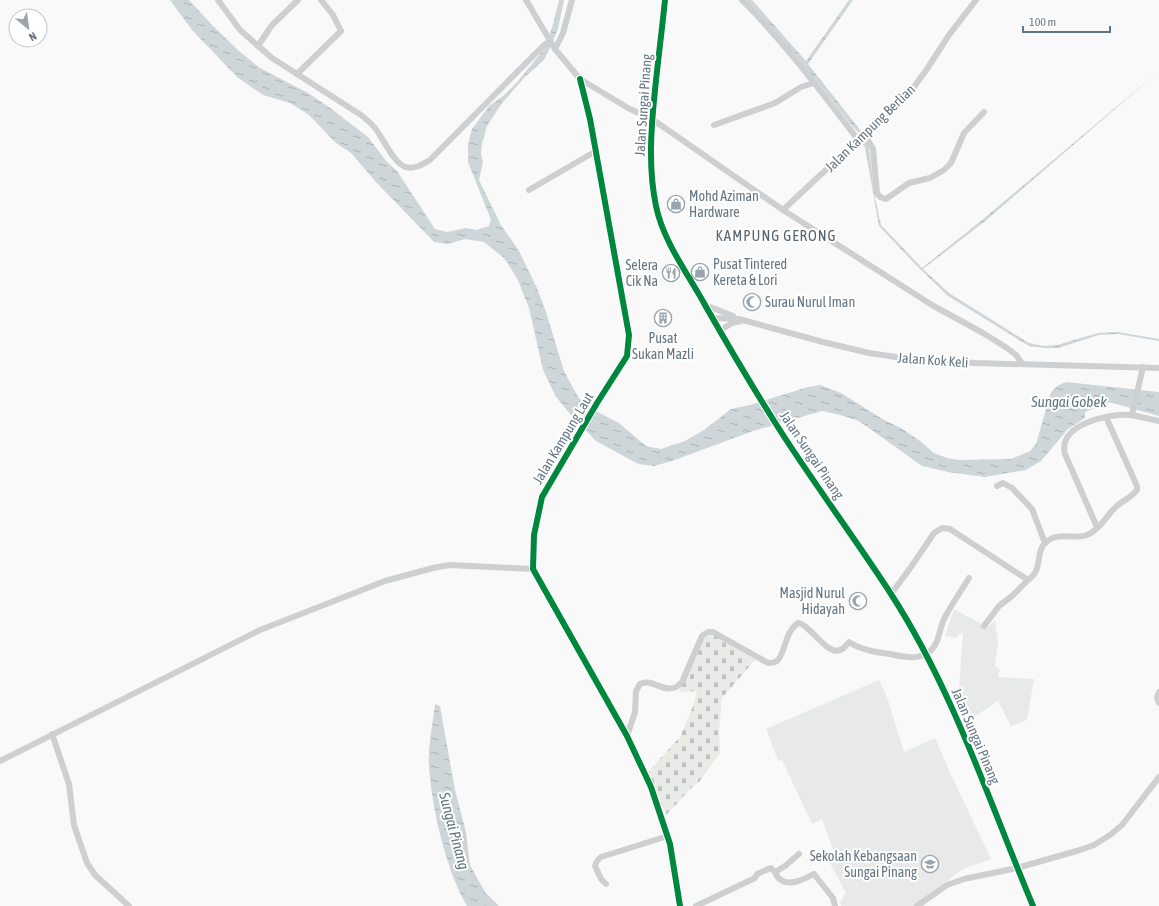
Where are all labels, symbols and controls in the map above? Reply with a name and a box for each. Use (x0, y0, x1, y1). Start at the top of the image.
north arrow (8, 8, 48, 48)
scale bar (1023, 8, 1110, 34)
text: 100 m (1029, 15, 1056, 29)
text: N (27, 30, 39, 44)
street label: Jalan Sungai Pinang (631, 53, 655, 157)
street label: Jalan Kampung Berlian (822, 81, 918, 175)
place label: Mohd Aziman Hardware (689, 188, 759, 220)
shop icon: Mohd Aziman Hardware (666, 194, 686, 214)
district label: KAMPUNG GERONG (715, 227, 837, 244)
place label: Pusat Tintered Kereta & Lori (713, 256, 787, 288)
place label: Selera Cik Na (625, 257, 658, 289)
shop icon: Pusat Tintered Kereta & Lori (690, 262, 710, 282)
restaurant icon: Selera Cik Na (661, 263, 681, 283)
mosque icon: Surau Nurul Iman (742, 292, 762, 312)
place label: Surau Nurul Iman (765, 294, 855, 310)
building icon: Pusat Sukan Mazli (653, 308, 673, 328)
place label: Pusat Sukan Mazli (632, 330, 694, 362)
street label: Jalan Kok Keli (897, 350, 969, 370)
street label: Jalan Kampung Laut (529, 389, 597, 487)
water label: Sungai Gobek (1030, 393, 1107, 410)
street label: Jalan Sungai Pinang (777, 408, 847, 502)
place label: Masjid Nurul Hidayah (780, 585, 845, 617)
mosque icon: Masjid Nurul Hidayah (848, 591, 868, 611)
street label: Jalan Sungai Pinang (949, 686, 1003, 786)
water label: Sungai Pinang (436, 789, 473, 871)
place label: Sekolah Kebangsaan Sungai Pinang (810, 848, 917, 880)
school or university icon: Sekolah Kebangsaan Sungai Pinang (920, 854, 940, 874)

